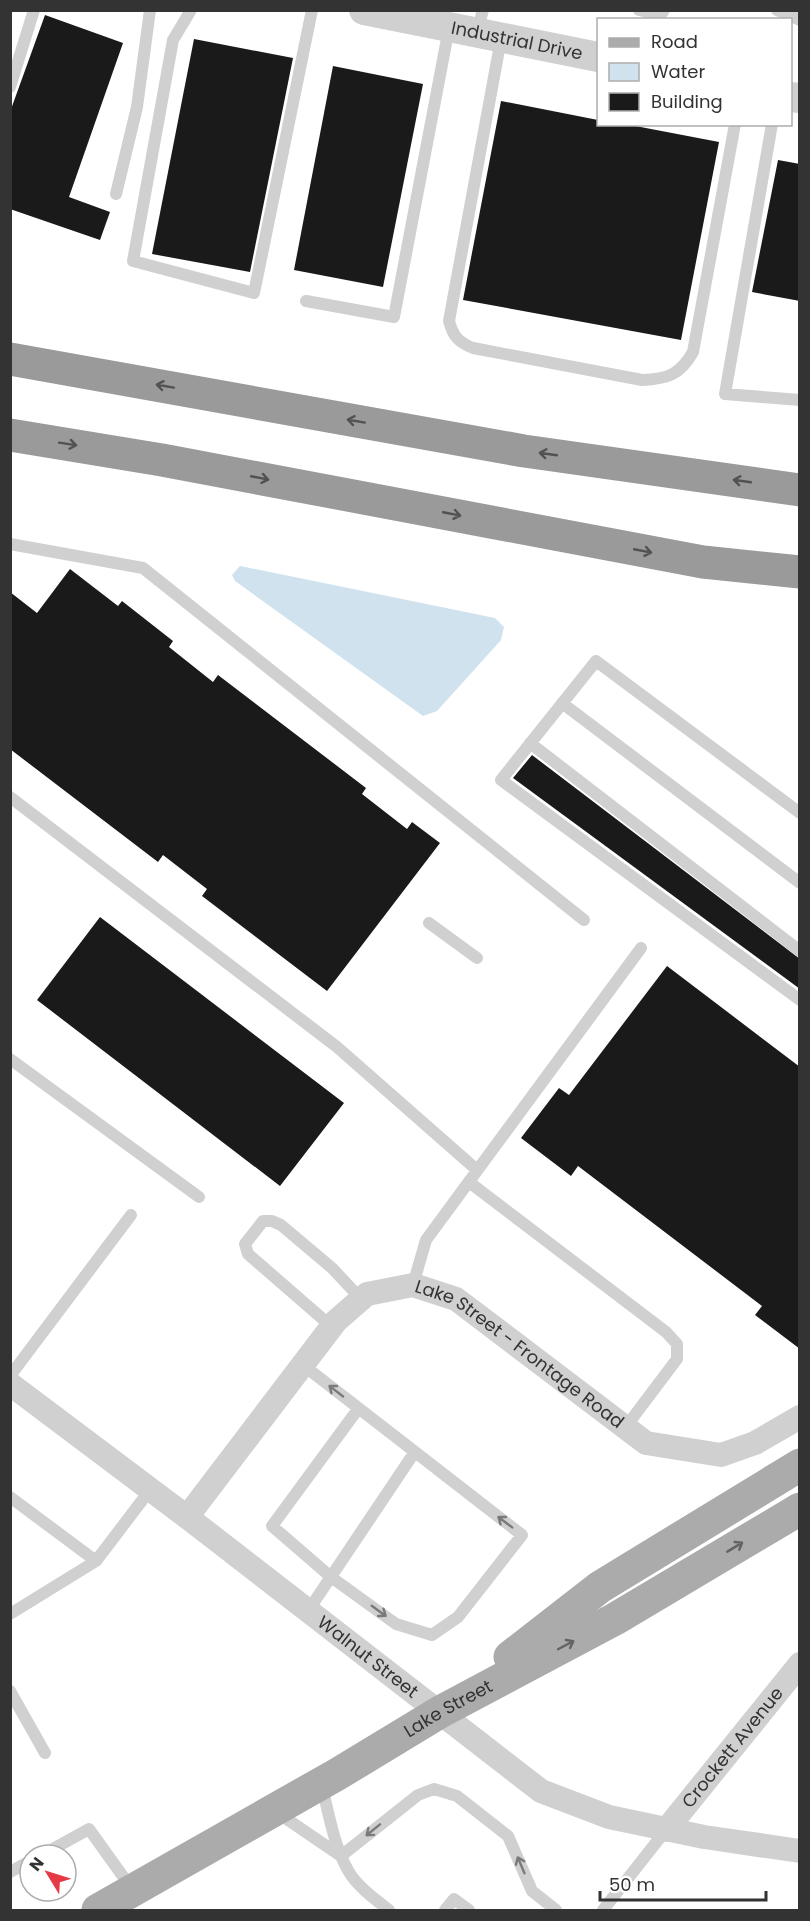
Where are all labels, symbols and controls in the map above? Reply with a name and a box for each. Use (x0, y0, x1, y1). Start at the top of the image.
street label: Industrial Drive (449, 15, 585, 66)
legend (597, 18, 792, 126)
text: Road (651, 29, 698, 54)
text: Water (651, 59, 705, 84)
text: Building (651, 89, 723, 114)
one-way arrow (155, 380, 175, 391)
one-way arrow (347, 415, 367, 426)
one-way arrow (58, 439, 78, 450)
one-way arrow (539, 449, 559, 460)
one-way arrow (250, 473, 270, 484)
one-way arrow (732, 476, 752, 487)
one-way arrow (442, 509, 461, 520)
one-way arrow (633, 546, 653, 557)
street label: Lake Street - Frontage Road (412, 1273, 629, 1434)
one-way arrow (328, 1384, 344, 1397)
one-way arrow (497, 1516, 513, 1529)
one-way arrow (726, 1541, 743, 1553)
one-way arrow (370, 1605, 386, 1617)
street label: Walnut Street (312, 1609, 424, 1704)
one-way arrow (557, 1639, 574, 1651)
street label: Lake Street (399, 1673, 497, 1743)
street label: Crockett Avenue (676, 1681, 789, 1813)
one-way arrow (366, 1823, 381, 1837)
north arrow (18, 1843, 78, 1903)
text: N (24, 1852, 49, 1876)
one-way arrow (515, 1857, 526, 1875)
scale bar (600, 1864, 766, 1902)
text: 50 m (609, 1872, 655, 1897)

